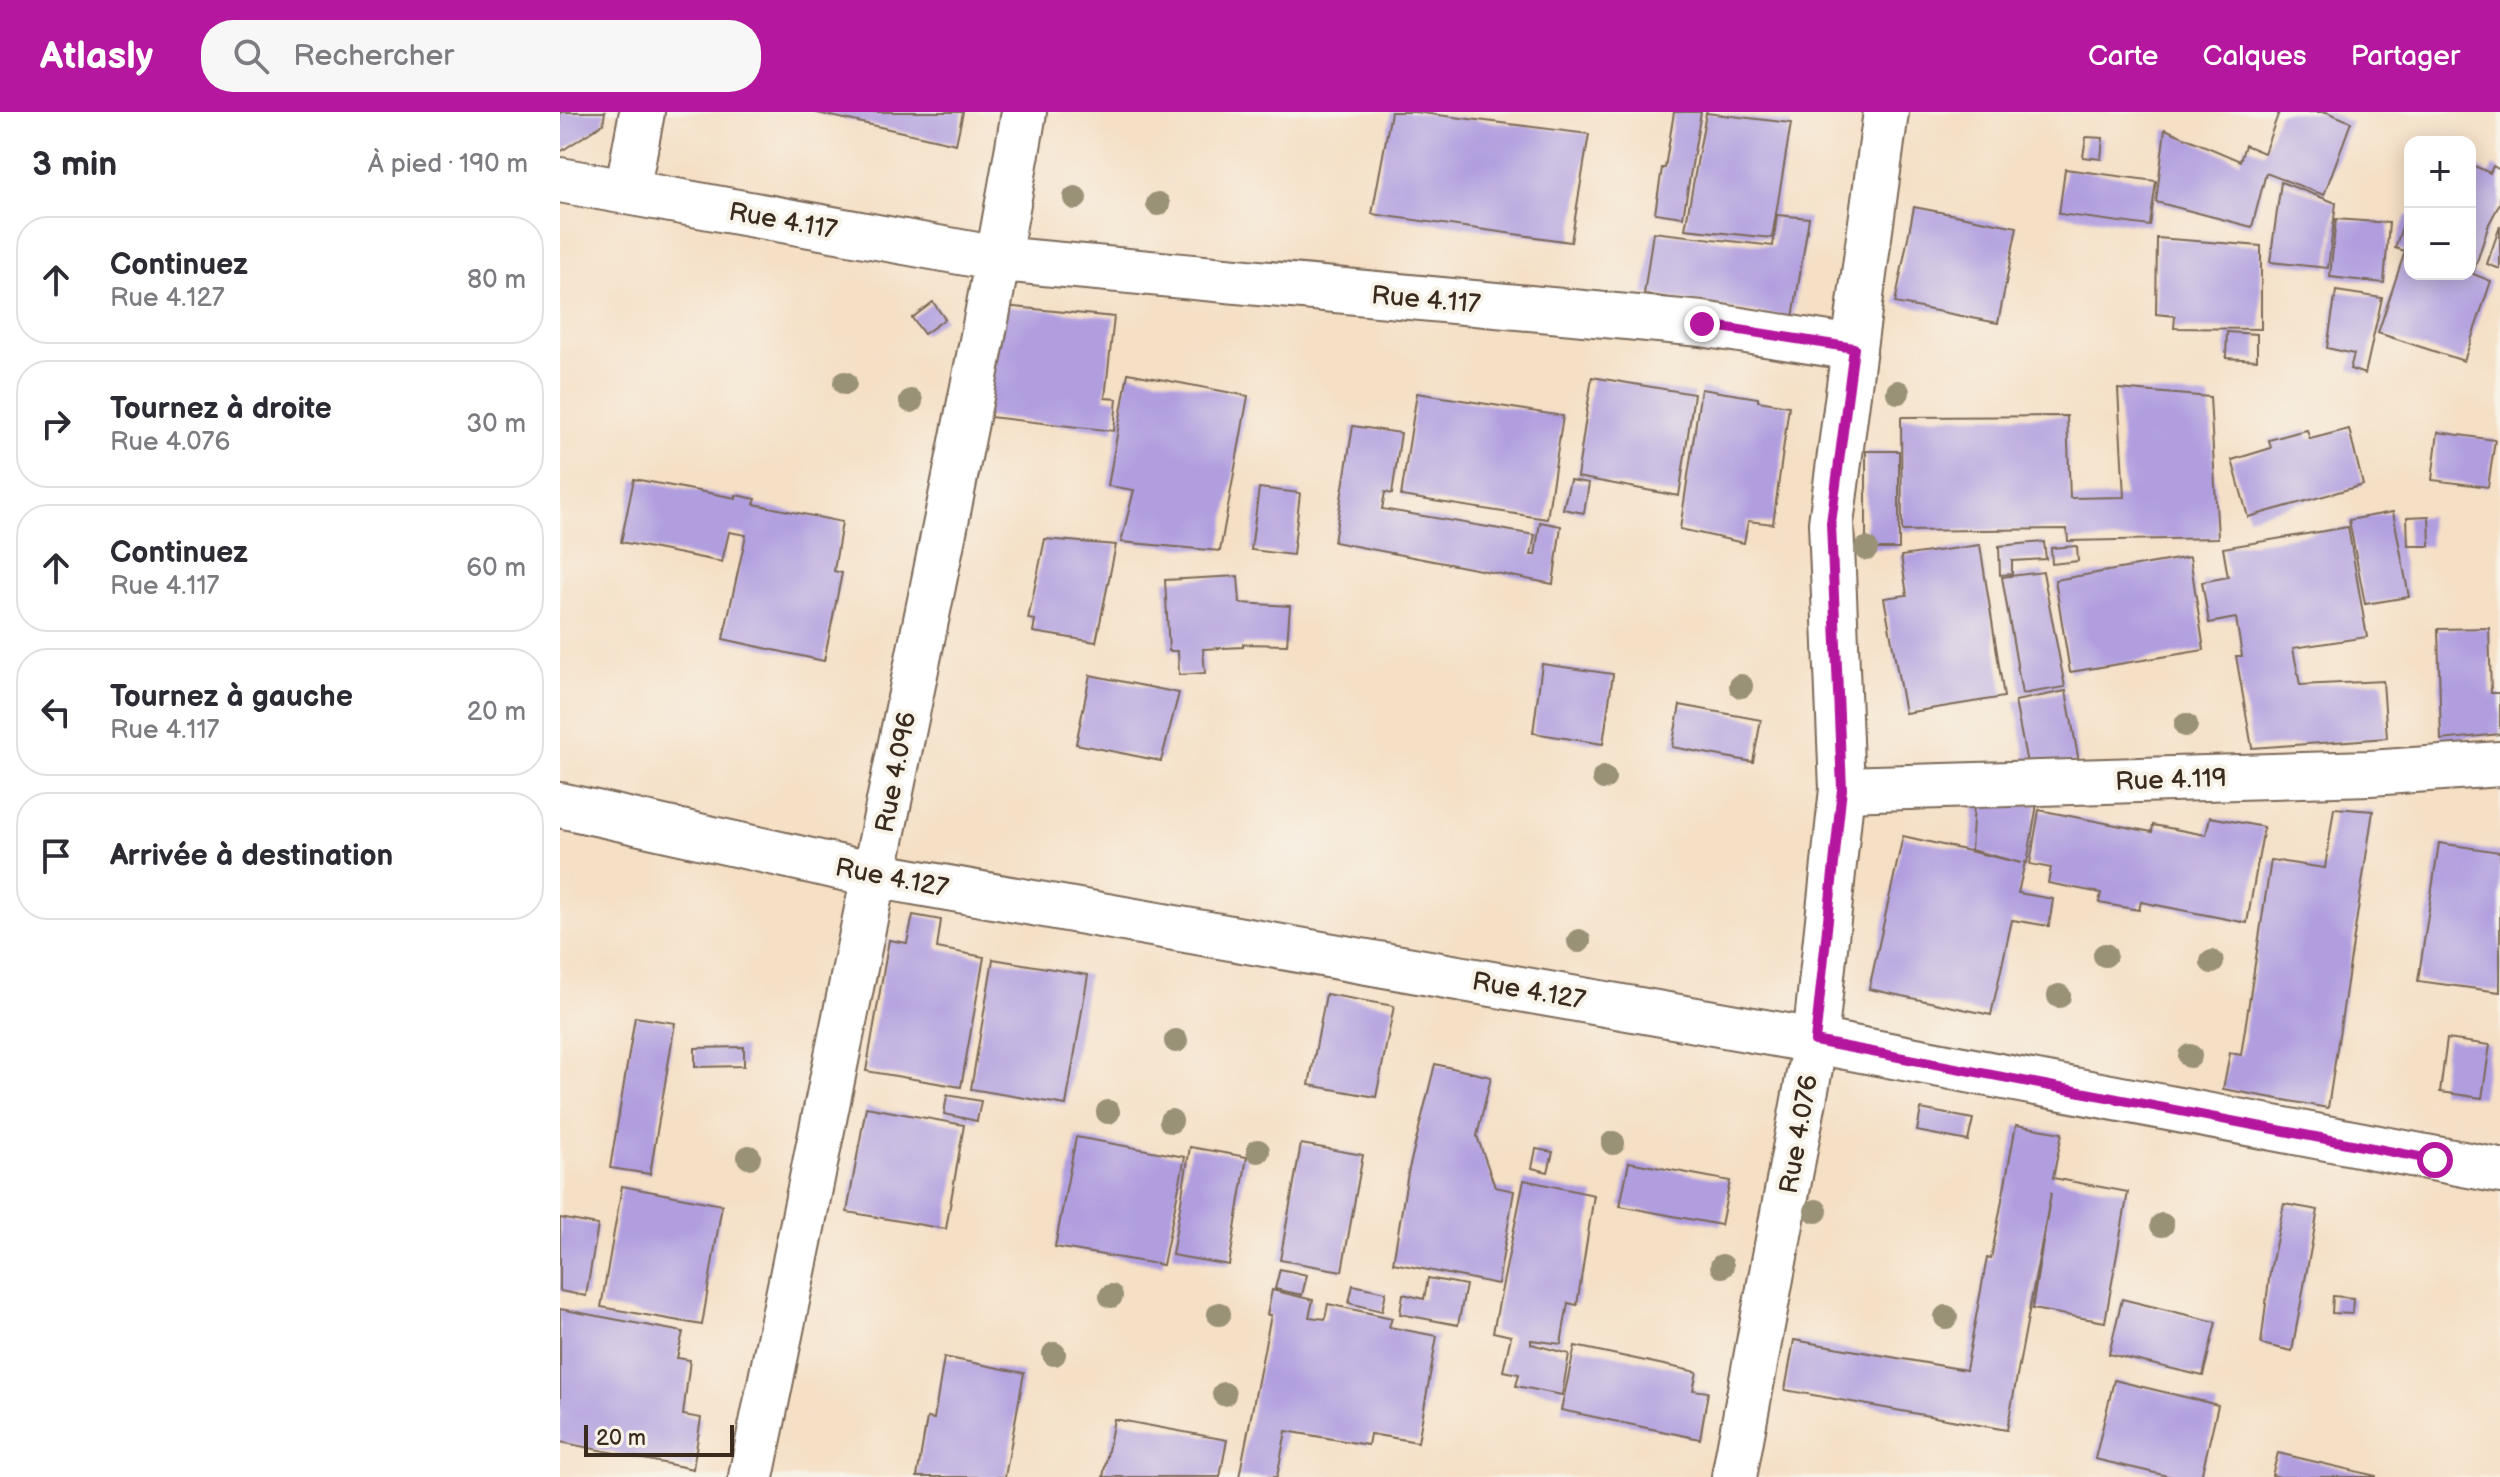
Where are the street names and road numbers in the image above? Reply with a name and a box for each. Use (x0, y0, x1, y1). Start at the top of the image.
street label: Rue 4.117 (726, 197, 839, 246)
street label: Rue 4.117 (1370, 280, 1482, 321)
street label: Rue 4.096 (870, 709, 923, 835)
street label: Rue 4.119 (2115, 763, 2227, 798)
street label: Rue 4.127 (833, 852, 951, 905)
street label: Rue 4.127 (1470, 966, 1588, 1017)
street label: Rue 4.076 (1774, 1072, 1825, 1196)

